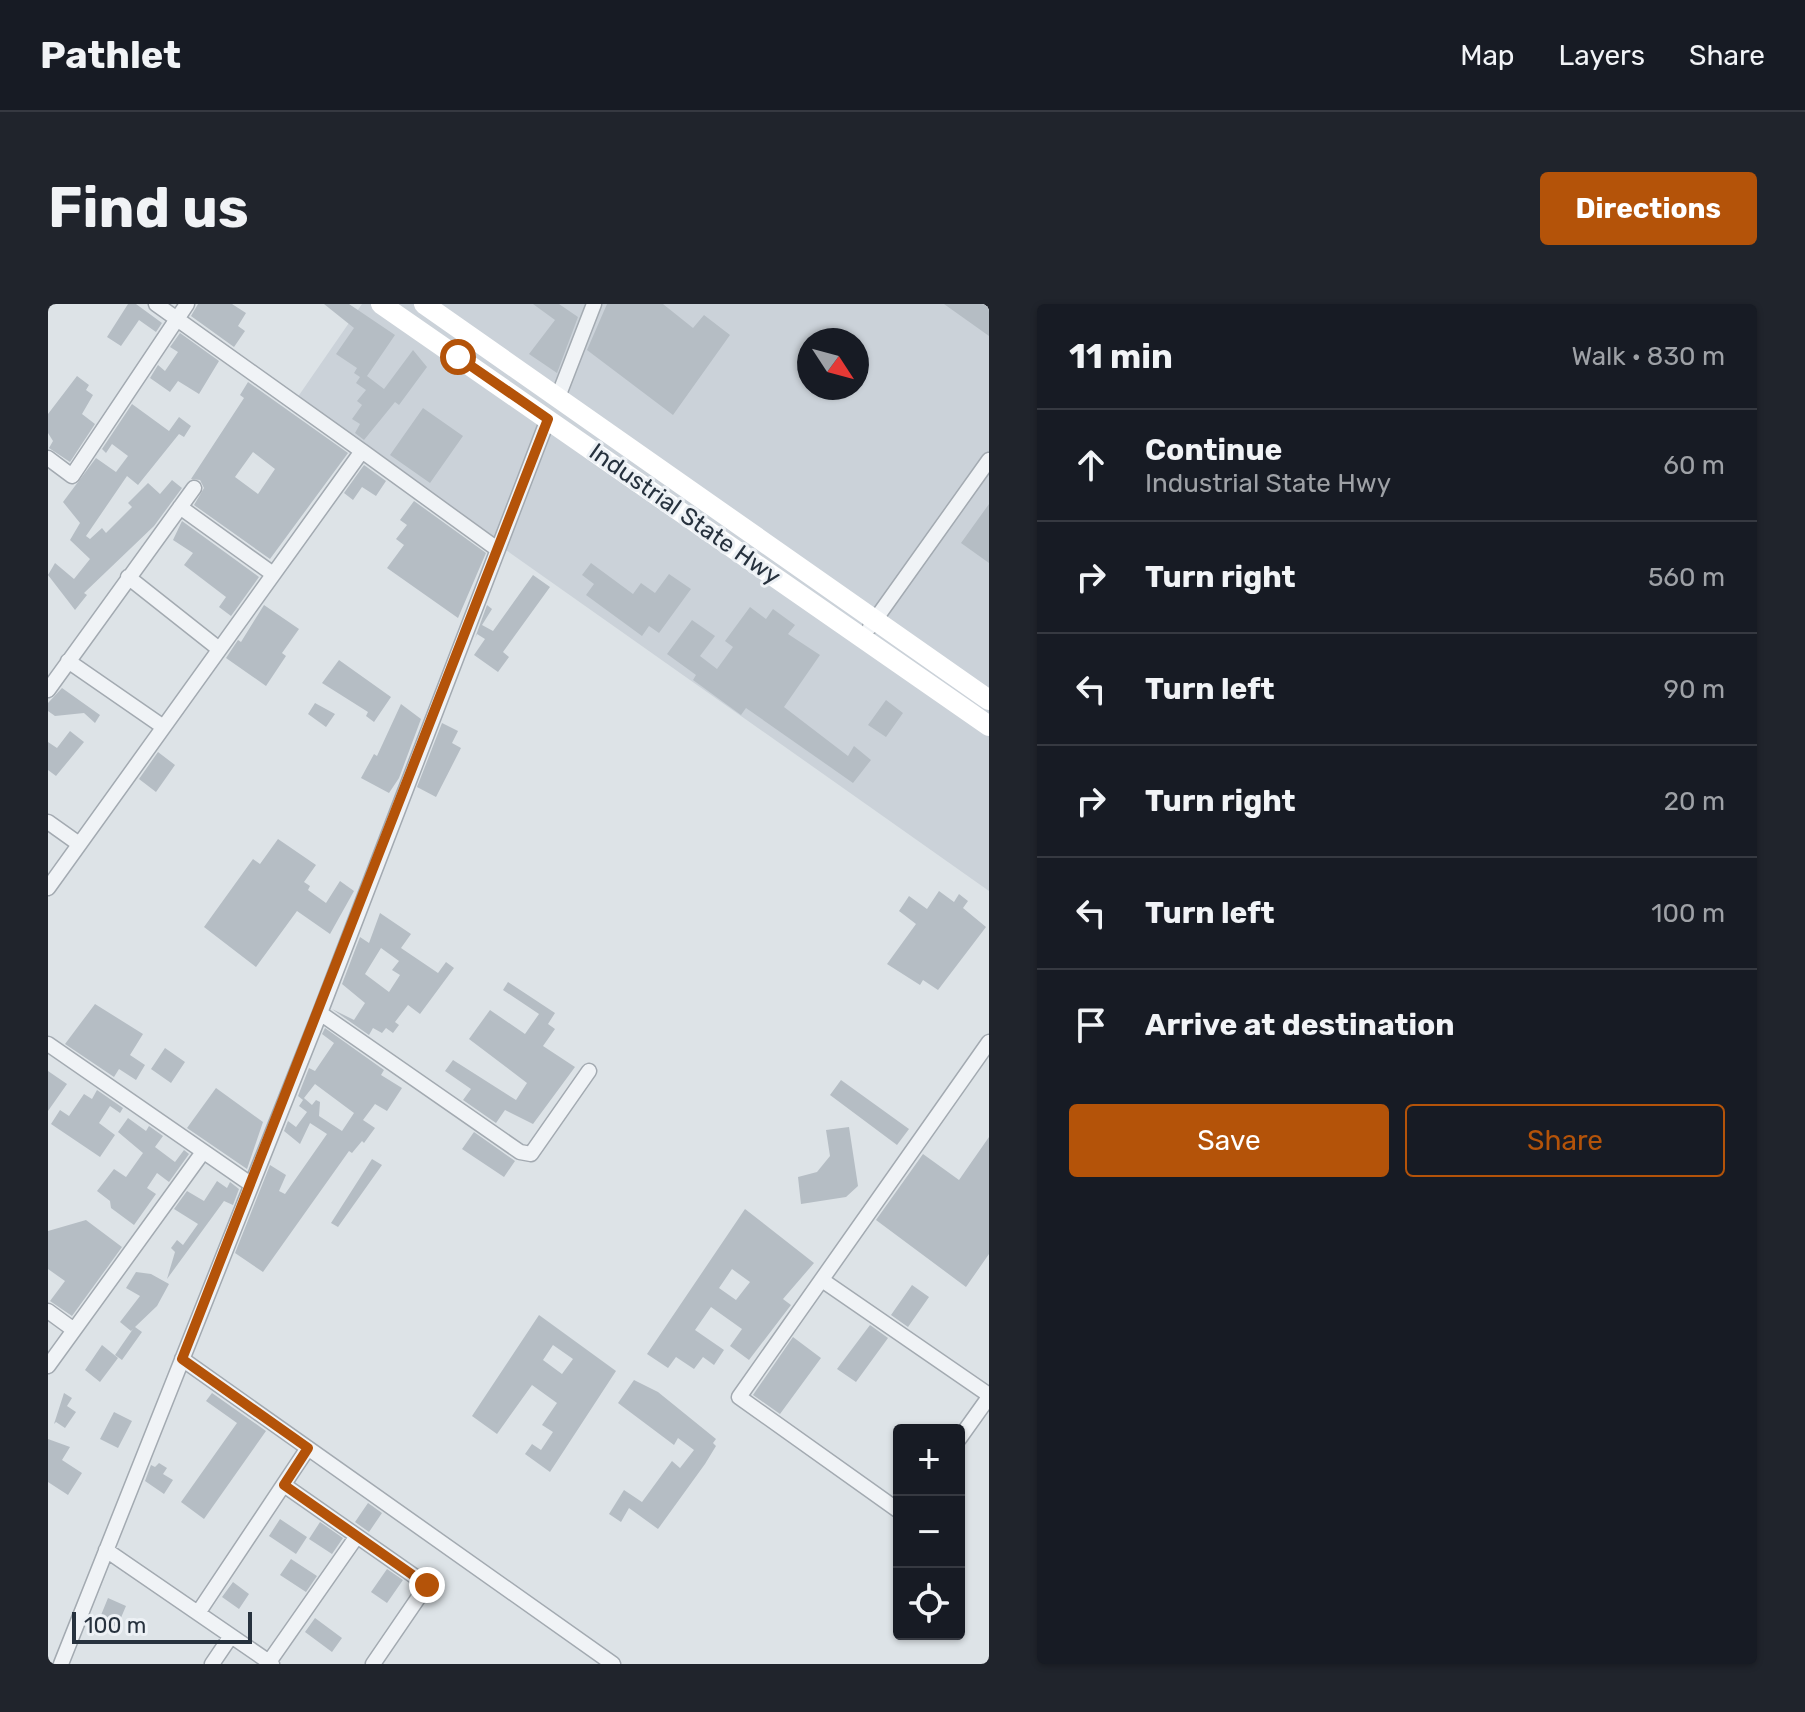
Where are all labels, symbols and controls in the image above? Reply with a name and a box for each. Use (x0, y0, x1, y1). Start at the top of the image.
text: Pathlet (40, 32, 181, 78)
text: Map (1460, 39, 1515, 72)
text: Layers (1559, 39, 1645, 72)
text: Share (1689, 39, 1765, 72)
button: Directions (1540, 172, 1757, 245)
text: Find us (48, 175, 249, 241)
north arrow (797, 328, 869, 400)
text: 11 min (1069, 336, 1173, 377)
route start (440, 339, 476, 375)
text: Walk · 830 m (1571, 341, 1725, 372)
text: Continue (1145, 432, 1282, 468)
street label: Industrial State Hwy (584, 437, 786, 591)
icon: ahead (1069, 443, 1113, 487)
text: 60 m (1663, 450, 1725, 481)
text: Industrial State Hwy (1145, 468, 1391, 499)
icon: right (1069, 555, 1113, 599)
text: Turn right (1145, 559, 1296, 595)
text: 560 m (1648, 562, 1725, 593)
icon: left (1069, 667, 1113, 711)
text: Turn left (1145, 671, 1275, 707)
text: 90 m (1664, 674, 1725, 705)
icon: right (1069, 779, 1113, 823)
text: Turn right (1145, 783, 1296, 819)
text: 20 m (1664, 786, 1725, 817)
icon: left (1069, 891, 1113, 935)
text: Turn left (1145, 895, 1275, 931)
text: 100 m (1651, 898, 1725, 929)
icon: arrive (1069, 1003, 1113, 1047)
text: Arrive at destination (1145, 1007, 1455, 1043)
button: Save (1069, 1104, 1389, 1177)
button: Share (1405, 1104, 1725, 1177)
map controls (893, 1424, 965, 1640)
button: + (893, 1424, 965, 1496)
button: − (893, 1496, 965, 1568)
route end (409, 1567, 445, 1603)
button: locate (893, 1568, 965, 1640)
scale bar (72, 1608, 252, 1644)
text: 100 m (84, 1612, 146, 1639)

